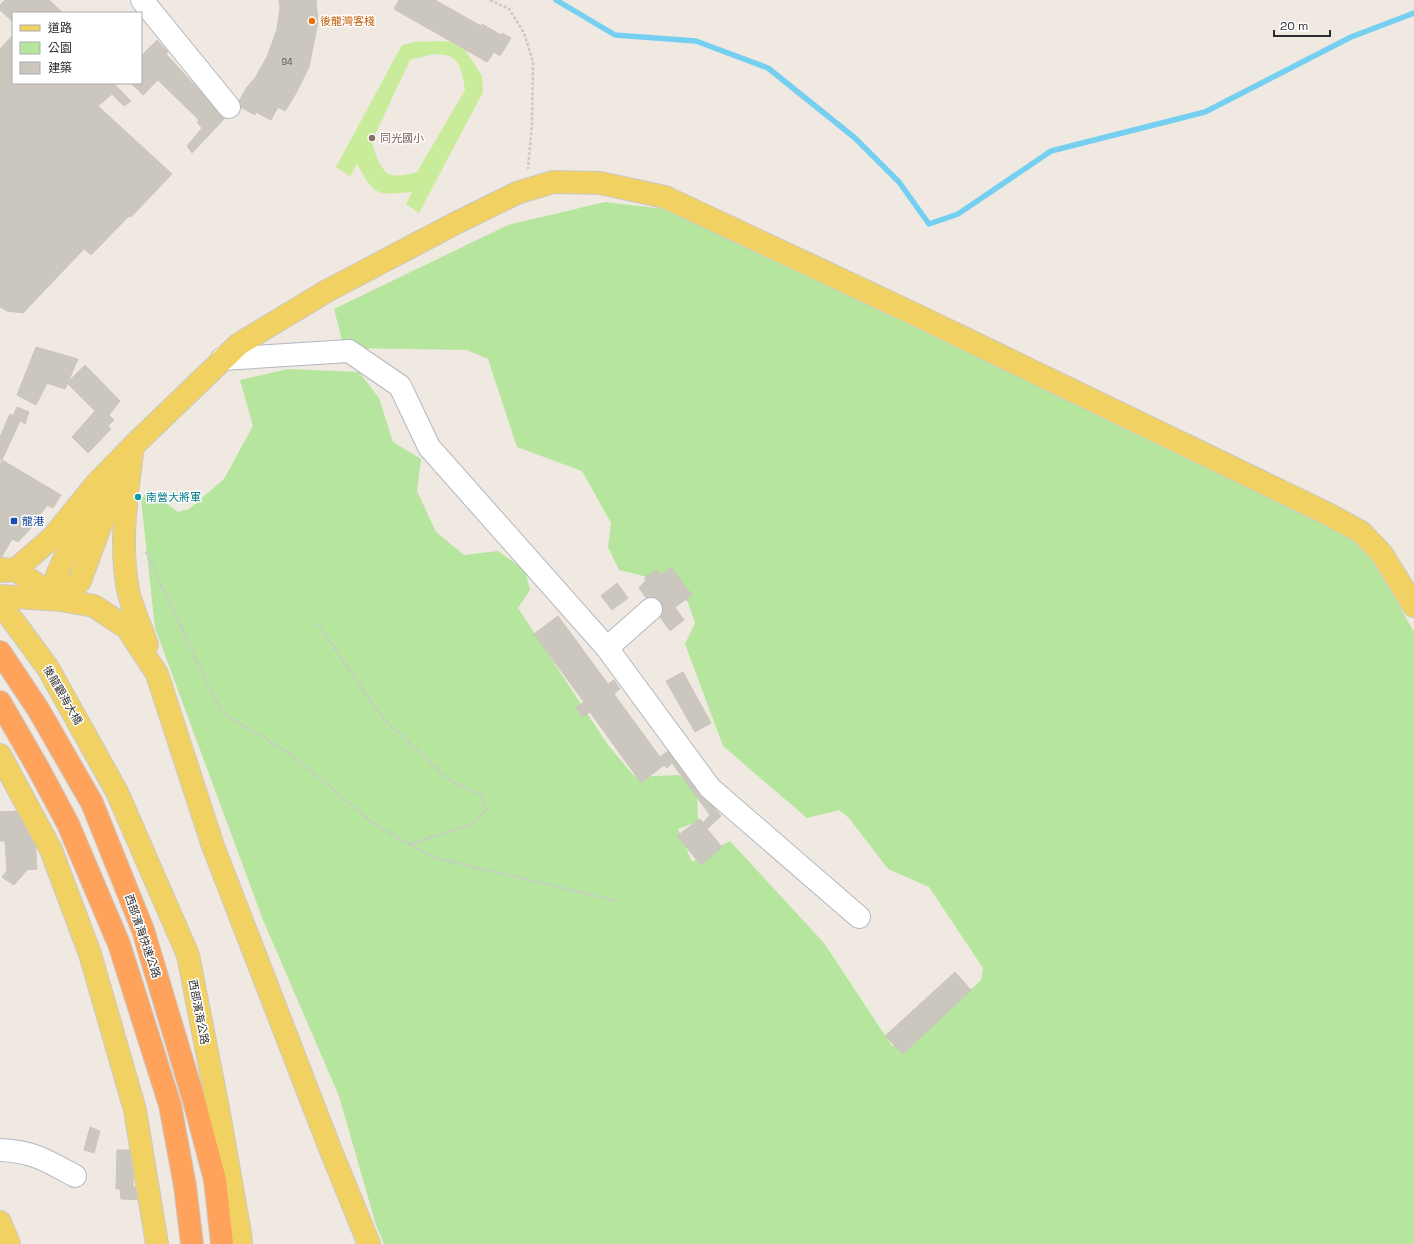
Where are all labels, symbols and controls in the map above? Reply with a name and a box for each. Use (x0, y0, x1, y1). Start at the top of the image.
legend (12, 12, 142, 84)
scale bar (1274, 12, 1330, 38)
place label: 後龍灣客棧 (320, 14, 375, 28)
marker: 後龍灣客棧 (307, 16, 317, 26)
text: 20 m (1280, 18, 1308, 34)
text: 道路 (48, 20, 72, 36)
text: 公園 (48, 40, 72, 56)
house number: 94 (281, 56, 293, 68)
text: 建築 (48, 60, 72, 76)
place label: 同光國小 (380, 131, 424, 145)
marker: 同光國小 (367, 133, 377, 143)
place label: 南營大將軍 (146, 490, 201, 504)
marker: 南營大將軍 (133, 492, 143, 502)
place label: 龍港 (22, 514, 44, 528)
marker: 龍港 (9, 516, 19, 526)
street label: 後龍觀海大橋 (40, 663, 86, 727)
street label: 西部濱海快速公路 (122, 892, 164, 980)
street label: 西部濱海公路 (186, 978, 212, 1046)

